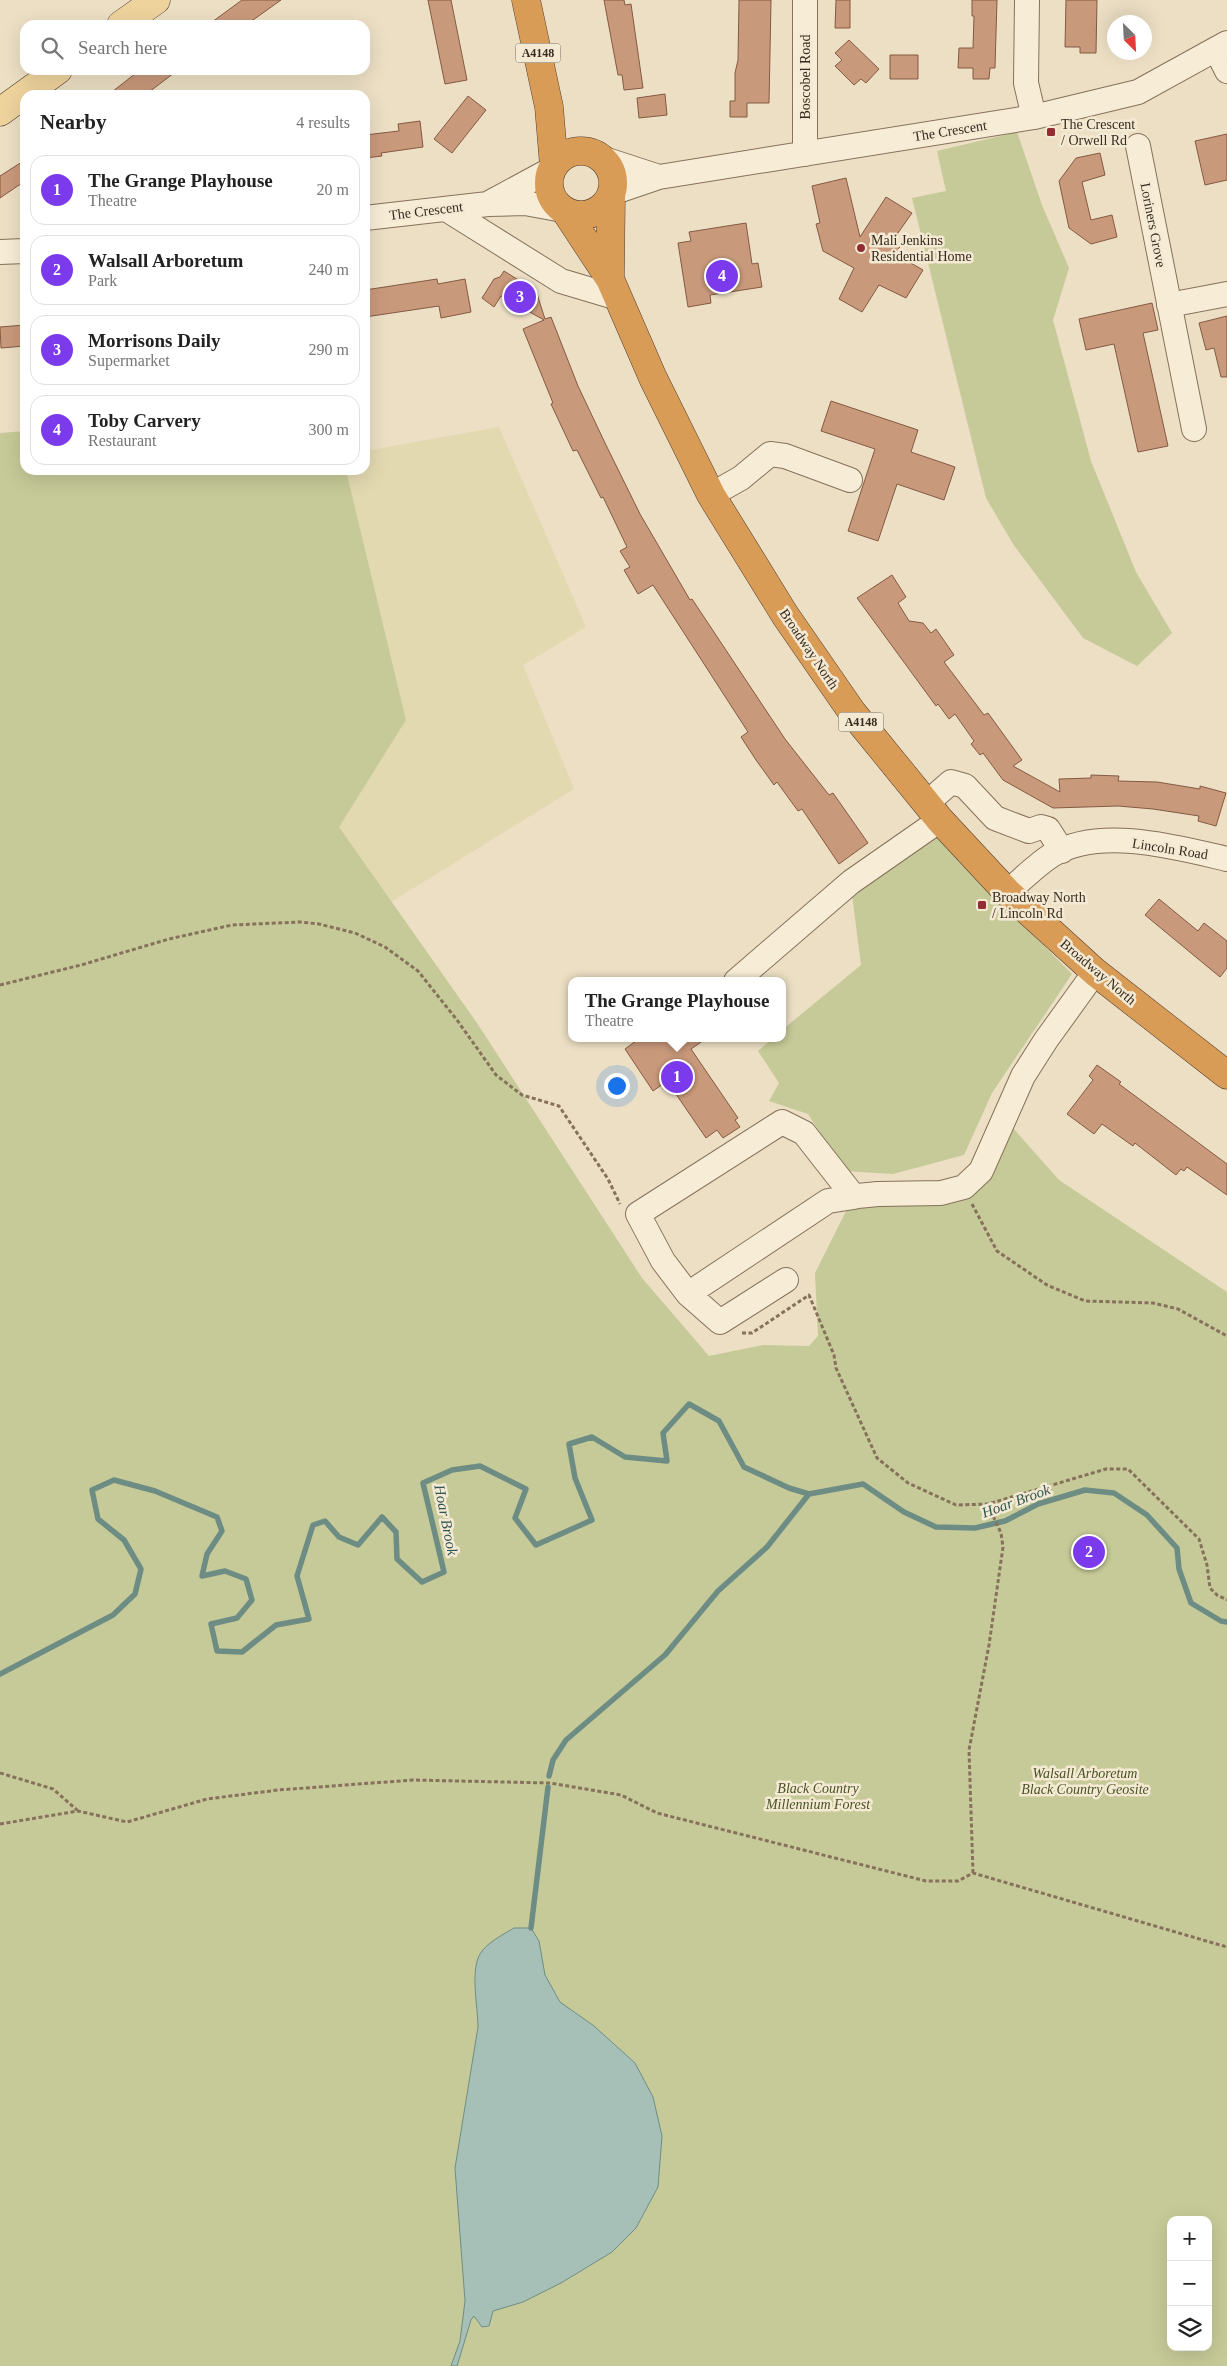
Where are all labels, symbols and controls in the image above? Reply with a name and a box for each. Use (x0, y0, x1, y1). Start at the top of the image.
north arrow (1107, 15, 1152, 60)
search box (20, 20, 370, 75)
icon: search (38, 34, 66, 62)
street label: Boscobel Road (798, 34, 813, 120)
text: Search here (78, 37, 167, 58)
road number: A4148 (516, 44, 560, 62)
text: Nearby (40, 110, 107, 134)
text: 4 results (296, 114, 350, 131)
place label: The Crescent / Orwell Rd (1061, 117, 1135, 148)
street label: The Crescent (912, 118, 988, 144)
marker: The Crescent / Orwell Rd (1045, 126, 1057, 138)
text: The Grange Playhouse (88, 170, 273, 191)
text: 1 (53, 181, 61, 198)
text: 20 m (317, 181, 349, 198)
street label: Loriners Grove (1137, 181, 1169, 269)
text: Theatre (88, 192, 137, 209)
street label: The Crescent (388, 199, 464, 223)
place label: Mali Jenkins Residential Home (871, 233, 972, 264)
marker: Mali Jenkins Residential Home (855, 242, 867, 254)
text: Walsall Arboretum (88, 250, 243, 271)
pin: 4 (706, 257, 738, 295)
text: 2 (53, 261, 61, 278)
text: 240 m (309, 261, 349, 278)
text: Park (88, 272, 117, 289)
pin: 3 (504, 278, 536, 316)
text: Morrisons Daily (88, 330, 220, 351)
text: 3 (53, 341, 61, 358)
text: 290 m (309, 341, 349, 358)
text: Supermarket (88, 352, 170, 369)
text: Toby Carvery (88, 410, 201, 431)
text: 4 (53, 421, 61, 438)
text: 300 m (309, 421, 349, 438)
text: Restaurant (88, 432, 156, 449)
street label: Broadway North (777, 606, 841, 692)
road number: A4148 (838, 712, 884, 732)
street label: Lincoln Road (1131, 836, 1209, 862)
place label: Broadway North / Lincoln Rd (992, 890, 1086, 921)
marker: Broadway North / Lincoln Rd (976, 899, 988, 911)
street label: Broadway North (1057, 936, 1139, 1008)
popup (568, 977, 786, 1042)
text: The Grange Playhouse (585, 990, 769, 1011)
text: Theatre (585, 1012, 633, 1029)
pin: 1 (661, 1058, 693, 1096)
your location (604, 1073, 630, 1099)
water label: Hoar Brook (979, 1481, 1053, 1521)
water label: Hoar Brook (431, 1482, 461, 1557)
pin: 2 (1073, 1533, 1105, 1571)
park label: Walsall Arboretum Black Country Geosite (1021, 1766, 1149, 1797)
park label: Black Country Millennium Forest (765, 1781, 871, 1812)
map controls (1167, 2216, 1212, 2351)
button: + (1167, 2216, 1212, 2261)
button: − (1167, 2261, 1212, 2306)
button: layers (1167, 2306, 1212, 2351)

